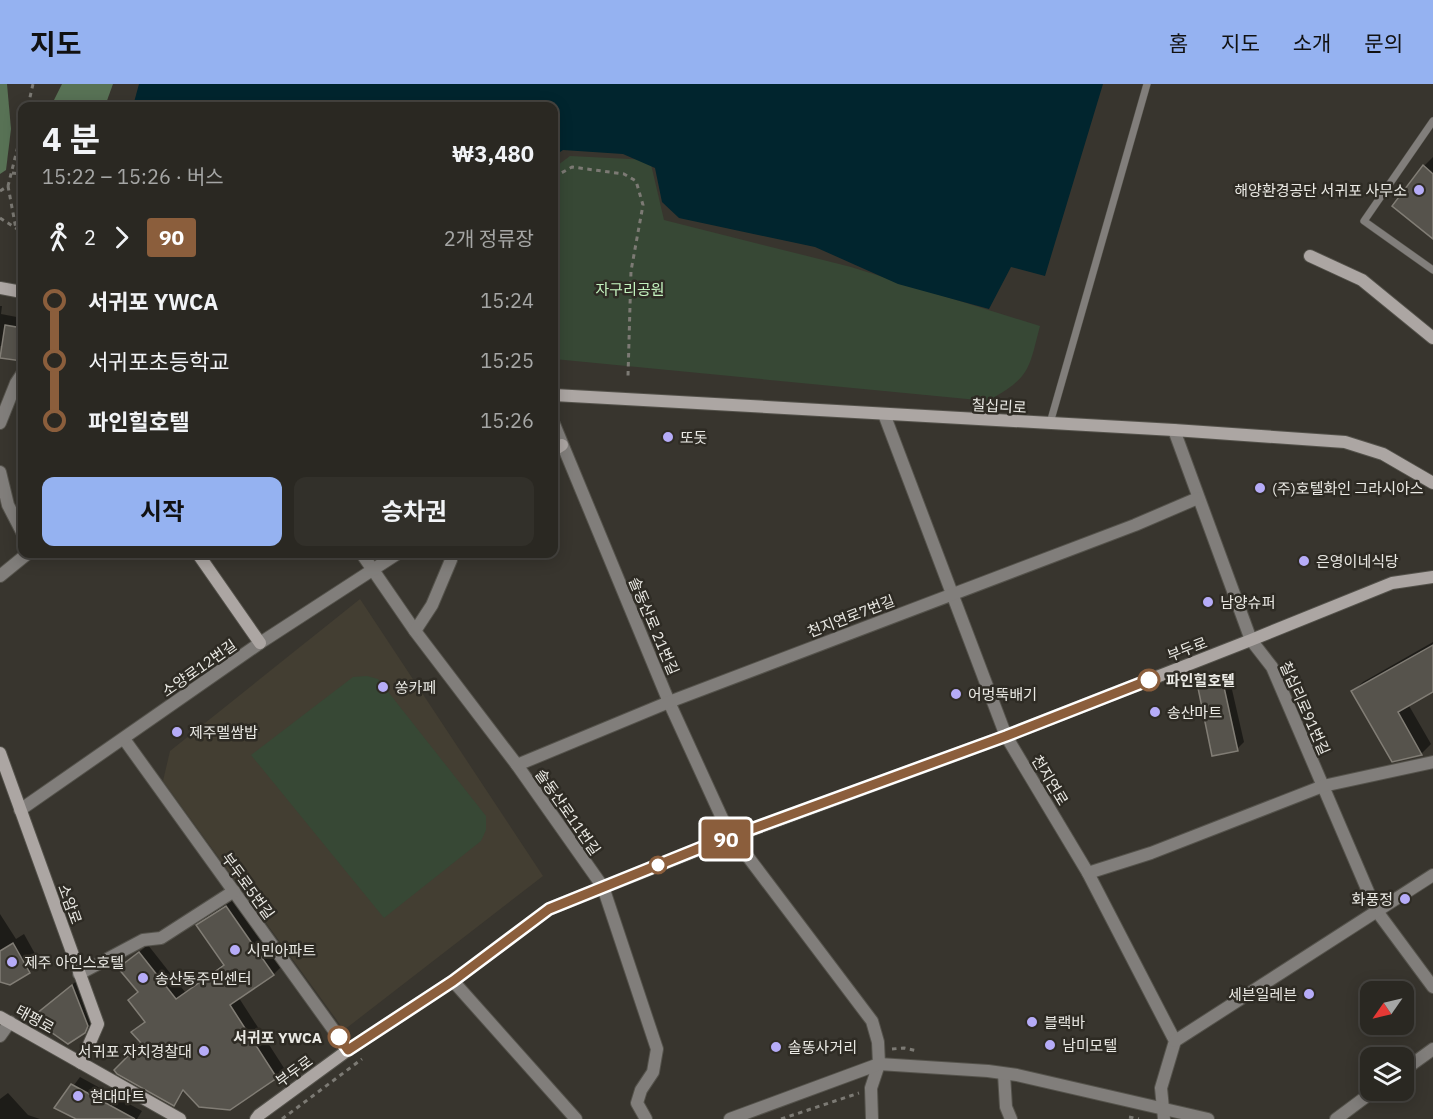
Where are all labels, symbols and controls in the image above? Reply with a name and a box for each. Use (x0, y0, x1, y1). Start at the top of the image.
text: 지도 (30, 25, 82, 62)
text: 홈 (1169, 29, 1188, 57)
text: 지도 (1221, 29, 1260, 57)
text: 소개 (1293, 29, 1331, 57)
text: 문의 (1364, 29, 1403, 57)
text: 4 분 (42, 117, 100, 160)
text: ₩3,480 (452, 139, 534, 168)
text: 15:22 – 15:26 · 버스 (42, 163, 224, 190)
place label: 해양환경공단 서귀포 사무소 (1234, 181, 1407, 200)
marker: 해양환경공단 서귀포 사무소 (1412, 183, 1426, 197)
icon: walk (42, 221, 75, 254)
icon: forward (105, 221, 138, 254)
text: 90 (159, 223, 184, 251)
text: 2 (84, 224, 96, 251)
text: 2개 정류장 (444, 225, 534, 252)
park label: 자구리공원 (595, 280, 665, 299)
text: 서귀포 YWCA (88, 287, 218, 316)
text: 15:24 (480, 287, 534, 314)
text: 서귀포초등학교 (88, 347, 230, 376)
text: 15:25 (480, 347, 534, 374)
street label: 칠십리로 (971, 395, 1027, 417)
text: 파인힐호텔 (88, 407, 189, 436)
text: 15:26 (480, 407, 534, 434)
place label: 또돗 (680, 428, 708, 447)
marker: 또돗 (661, 430, 675, 444)
button: 시작 (42, 477, 282, 546)
button: 승차권 (294, 477, 534, 546)
place label: (주)호텔화인 그라시아스 (1272, 479, 1424, 498)
marker: (주)호텔화인 그라시아스 (1253, 481, 1267, 495)
place label: 은영이네식당 (1316, 552, 1399, 571)
marker: 은영이네식당 (1297, 554, 1311, 568)
street label: 솔동산로 21번길 (625, 574, 683, 678)
street label: 천지연로7번길 (805, 591, 897, 641)
place label: 남양슈퍼 (1220, 593, 1275, 612)
marker: 남양슈퍼 (1201, 595, 1215, 609)
street label: 부두로 (1164, 633, 1210, 665)
street label: 소양로12번길 (158, 635, 240, 701)
street label: 칠십리로91번길 (1276, 658, 1334, 758)
marker: 파인힐호텔 (1138, 669, 1160, 691)
place label: 파인힐호텔 (1166, 671, 1235, 690)
place label: 쏭카페 (395, 678, 436, 697)
marker: 쏭카페 (376, 680, 390, 694)
place label: 어멍뚝배기 (968, 685, 1037, 704)
marker: 어멍뚝배기 (949, 687, 963, 701)
place label: 송산마트 (1167, 703, 1222, 722)
marker: 송산마트 (1148, 705, 1162, 719)
place label: 제주멜쌈밥 (189, 723, 258, 742)
marker: 제주멜쌈밥 (170, 725, 184, 739)
street label: 천지연로 (1028, 751, 1072, 809)
street label: 솔동산로11번길 (531, 765, 605, 859)
line badge: 90 (699, 820, 753, 858)
text: 90 (713, 825, 739, 853)
street label: 부두로5번길 (217, 849, 279, 923)
unlabelled marker (649, 856, 667, 874)
street label: 소암로 (54, 881, 86, 927)
place label: 화풍정 (1352, 890, 1393, 909)
marker: 화풍정 (1398, 892, 1412, 906)
place label: 시민아파트 (247, 941, 316, 960)
marker: 시민아파트 (228, 943, 242, 957)
place label: 제주 아인스호텔 (24, 953, 124, 972)
marker: 제주 아인스호텔 (5, 955, 19, 969)
place label: 송산동주민센터 (155, 969, 252, 988)
marker: 송산동주민센터 (136, 971, 150, 985)
north arrow (1360, 981, 1414, 1035)
map controls (1360, 981, 1414, 1101)
place label: 세븐일레븐 (1228, 985, 1297, 1004)
marker: 세븐일레븐 (1302, 987, 1316, 1001)
street label: 태평로 (12, 1001, 58, 1037)
place label: 블랙바 (1044, 1013, 1086, 1032)
marker: 블랙바 (1025, 1015, 1039, 1029)
marker: 서귀포 YWCA (328, 1026, 350, 1048)
place label: 서귀포 YWCA (233, 1028, 322, 1047)
place label: 남미모텔 (1062, 1036, 1117, 1055)
place label: 솔똥사거리 (788, 1038, 857, 1057)
marker: 남미모텔 (1043, 1038, 1057, 1052)
marker: 솔똥사거리 (769, 1040, 783, 1054)
place label: 서귀포 자치경찰대 (78, 1042, 192, 1061)
marker: 서귀포 자치경찰대 (197, 1044, 211, 1058)
button: layers (1360, 1047, 1414, 1101)
street label: 부두로 (272, 1051, 316, 1091)
place label: 현대마트 (90, 1087, 145, 1106)
marker: 현대마트 (71, 1089, 85, 1103)

